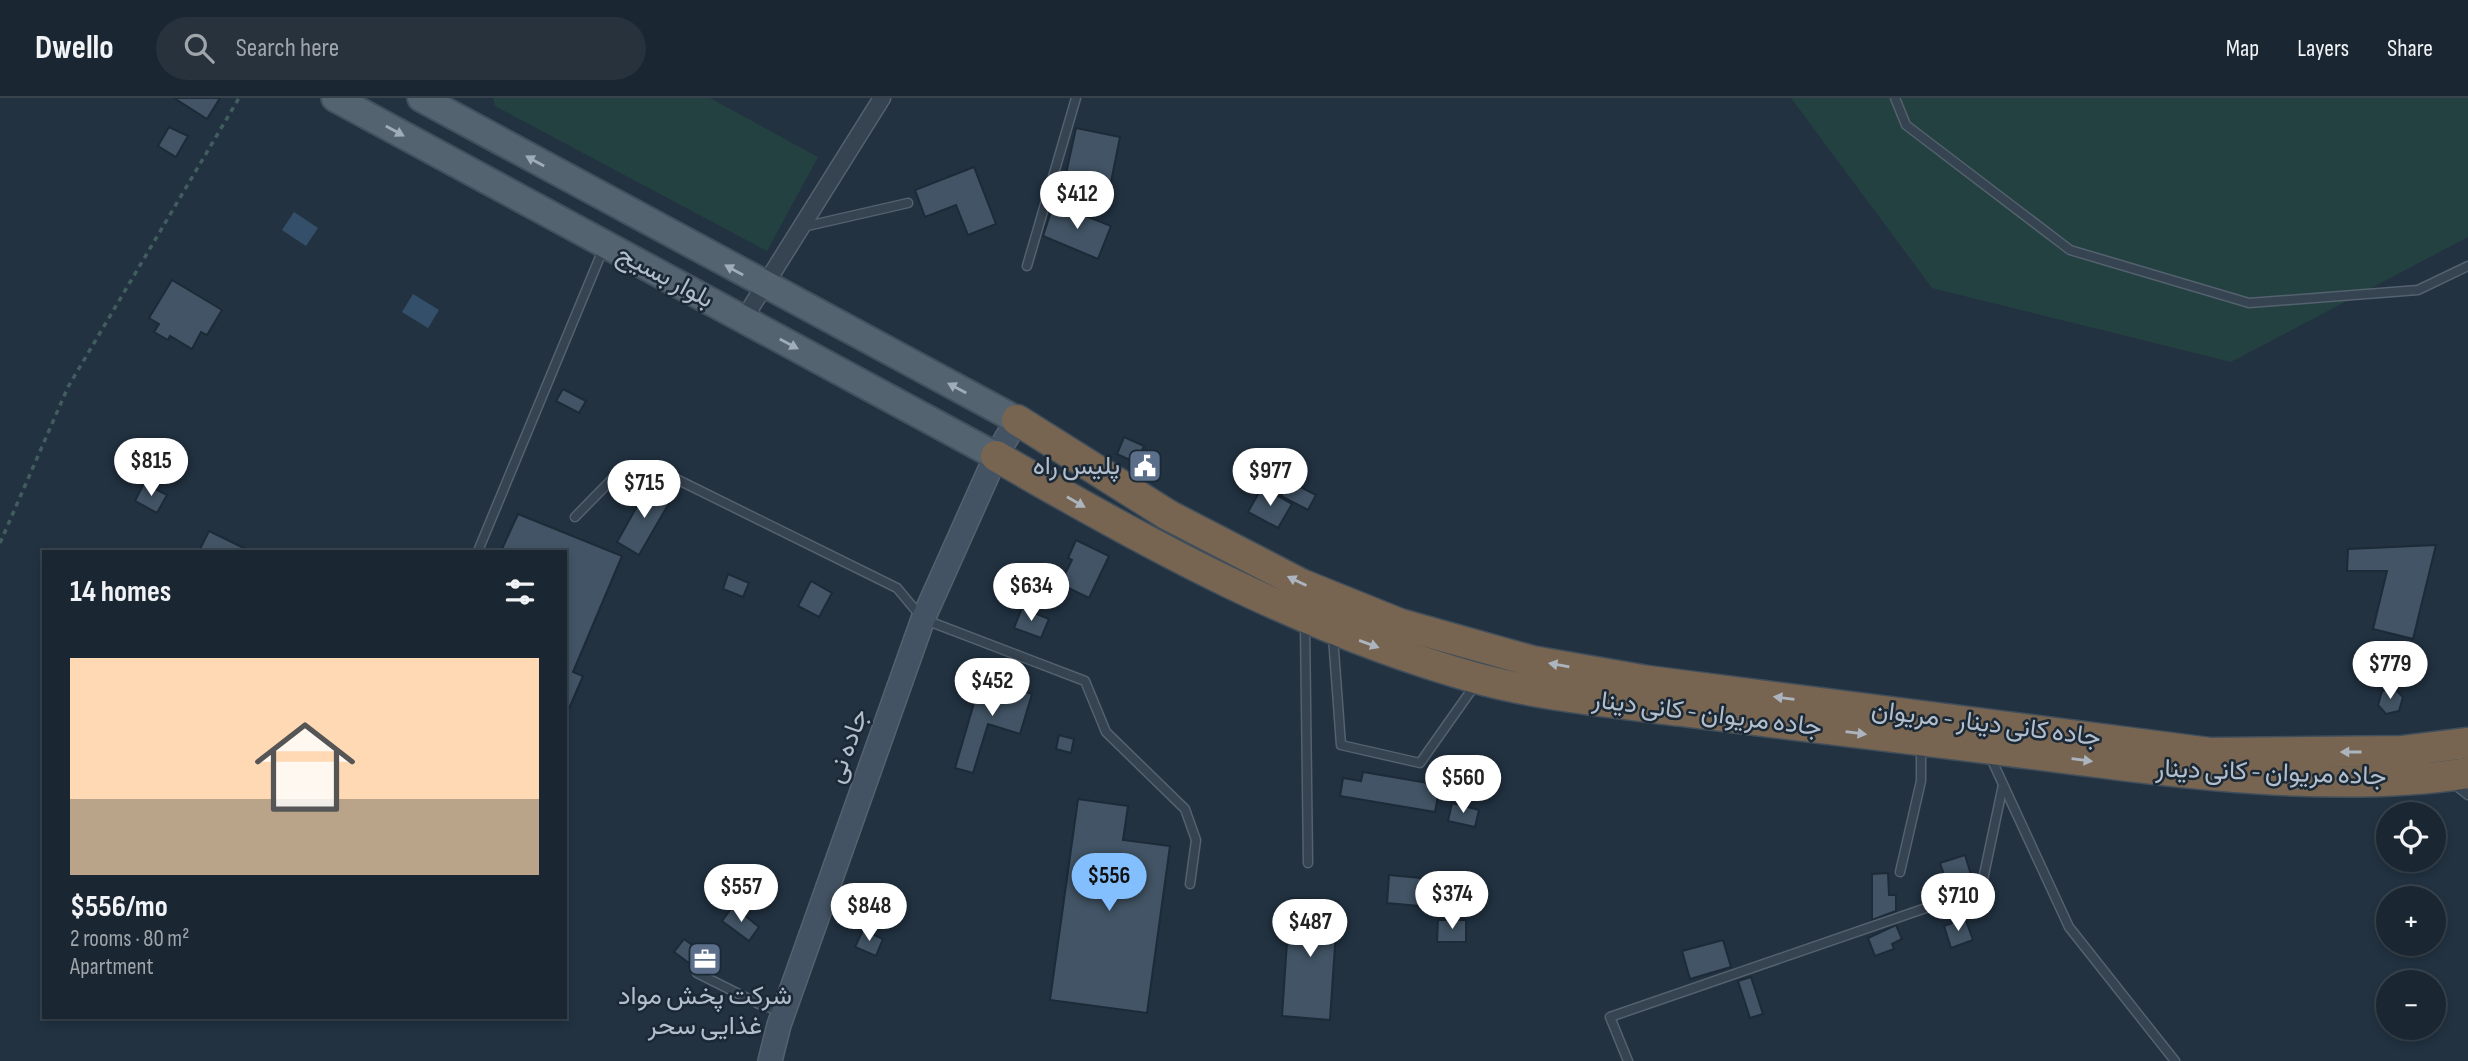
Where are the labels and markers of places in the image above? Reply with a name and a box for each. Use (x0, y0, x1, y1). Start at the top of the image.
pin: $412 (1036, 172, 1118, 231)
pin: $815 (110, 438, 192, 498)
public building icon: پلیس راه (1126, 447, 1164, 485)
pin: $977 (1229, 448, 1311, 508)
place label: پلیس راه (1033, 451, 1120, 483)
pin: $715 (603, 460, 685, 520)
pin: $634 (990, 564, 1072, 623)
pin: $779 (2349, 642, 2431, 701)
pin: $452 (951, 658, 1033, 718)
pin: $560 (1422, 756, 1504, 815)
pin: $556 (1068, 854, 1150, 913)
pin: $557 (700, 864, 782, 924)
pin: $374 (1411, 872, 1493, 931)
pin: $710 (1917, 874, 1999, 933)
pin: $848 (828, 884, 910, 943)
pin: $487 (1269, 900, 1351, 959)
office icon: شرکت پخش مواد غذایی سحر (686, 940, 724, 978)
place label: شرکت پخش مواد غذایی سحر (618, 981, 792, 1042)

